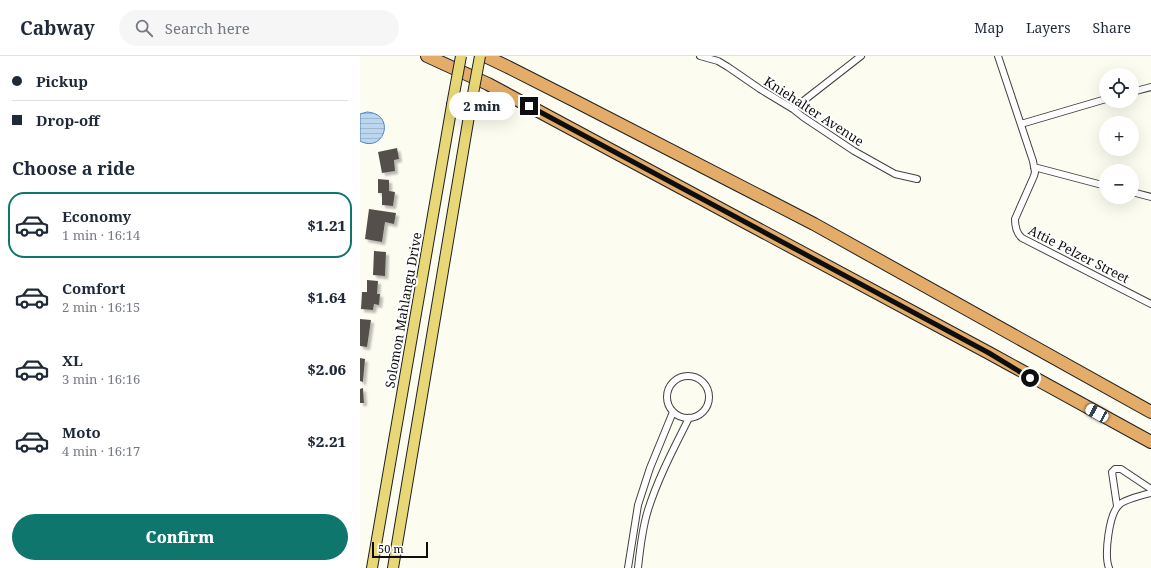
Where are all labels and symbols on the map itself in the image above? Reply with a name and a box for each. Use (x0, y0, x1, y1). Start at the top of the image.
street label: Kniehalter Avenue (761, 72, 867, 150)
callout: 2 min (449, 92, 515, 120)
route end (520, 97, 538, 115)
street label: Attie Pelzer Street (1025, 221, 1133, 287)
street label: Solomon Mahlangu Drive (380, 231, 426, 389)
route start (1021, 369, 1039, 387)
car (1084, 402, 1110, 424)
scale bar (372, 540, 428, 559)

